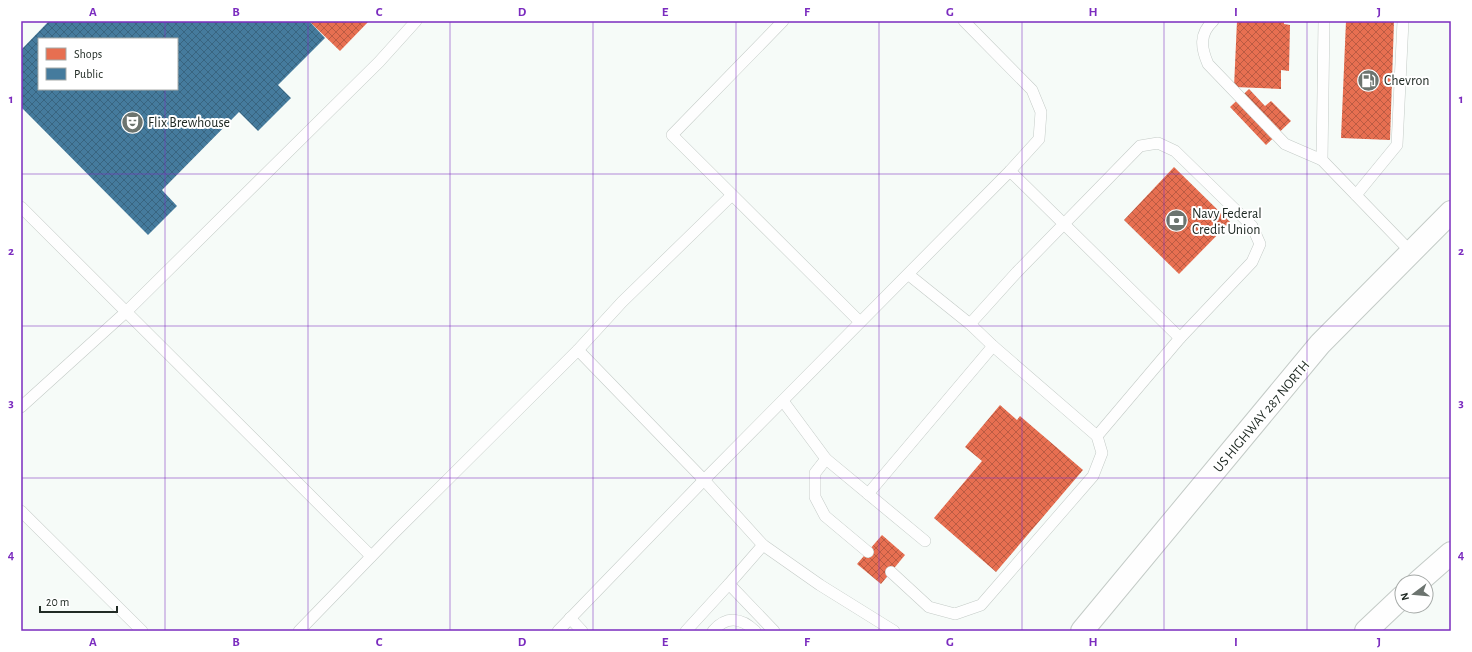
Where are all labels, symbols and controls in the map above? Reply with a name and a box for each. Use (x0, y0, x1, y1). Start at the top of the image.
text: A (89, 6, 97, 19)
text: B (232, 6, 240, 19)
text: C (376, 6, 383, 19)
text: D (518, 6, 527, 19)
text: E (662, 6, 669, 19)
text: F (804, 6, 811, 19)
text: G (946, 6, 954, 19)
text: H (1088, 6, 1098, 19)
text: I (1234, 6, 1238, 19)
text: J (1377, 6, 1381, 19)
legend (38, 38, 178, 90)
text: Shops (74, 48, 102, 60)
fuel station icon: Chevron (1355, 67, 1381, 93)
text: Public (74, 68, 103, 80)
place label: Chevron (1384, 74, 1429, 88)
text: 1 (9, 93, 13, 106)
text: 1 (1459, 93, 1463, 106)
theatre icon: Flix Brewhouse (119, 109, 145, 135)
place label: Flix Brewhouse (148, 116, 230, 130)
place label: Navy Federal Credit Union (1192, 207, 1262, 237)
bank icon: Navy Federal Credit Union (1164, 208, 1190, 234)
text: 2 (8, 245, 14, 258)
text: 2 (1458, 245, 1464, 258)
street label: US HIGHWAY 287 NORTH (1211, 358, 1312, 475)
text: 3 (8, 397, 14, 410)
text: 3 (1458, 397, 1464, 410)
text: 4 (8, 549, 15, 562)
text: 4 (1458, 549, 1465, 562)
north arrow (1394, 574, 1434, 614)
scale bar (40, 588, 117, 614)
text: N (1399, 591, 1411, 602)
text: 20 m (46, 596, 69, 608)
text: A (89, 636, 97, 649)
text: B (232, 636, 240, 649)
text: C (376, 636, 383, 649)
text: D (518, 636, 527, 649)
text: E (662, 636, 669, 649)
text: F (804, 636, 811, 649)
text: G (946, 636, 954, 649)
text: H (1088, 636, 1098, 649)
text: I (1234, 636, 1238, 649)
text: J (1377, 636, 1381, 649)

